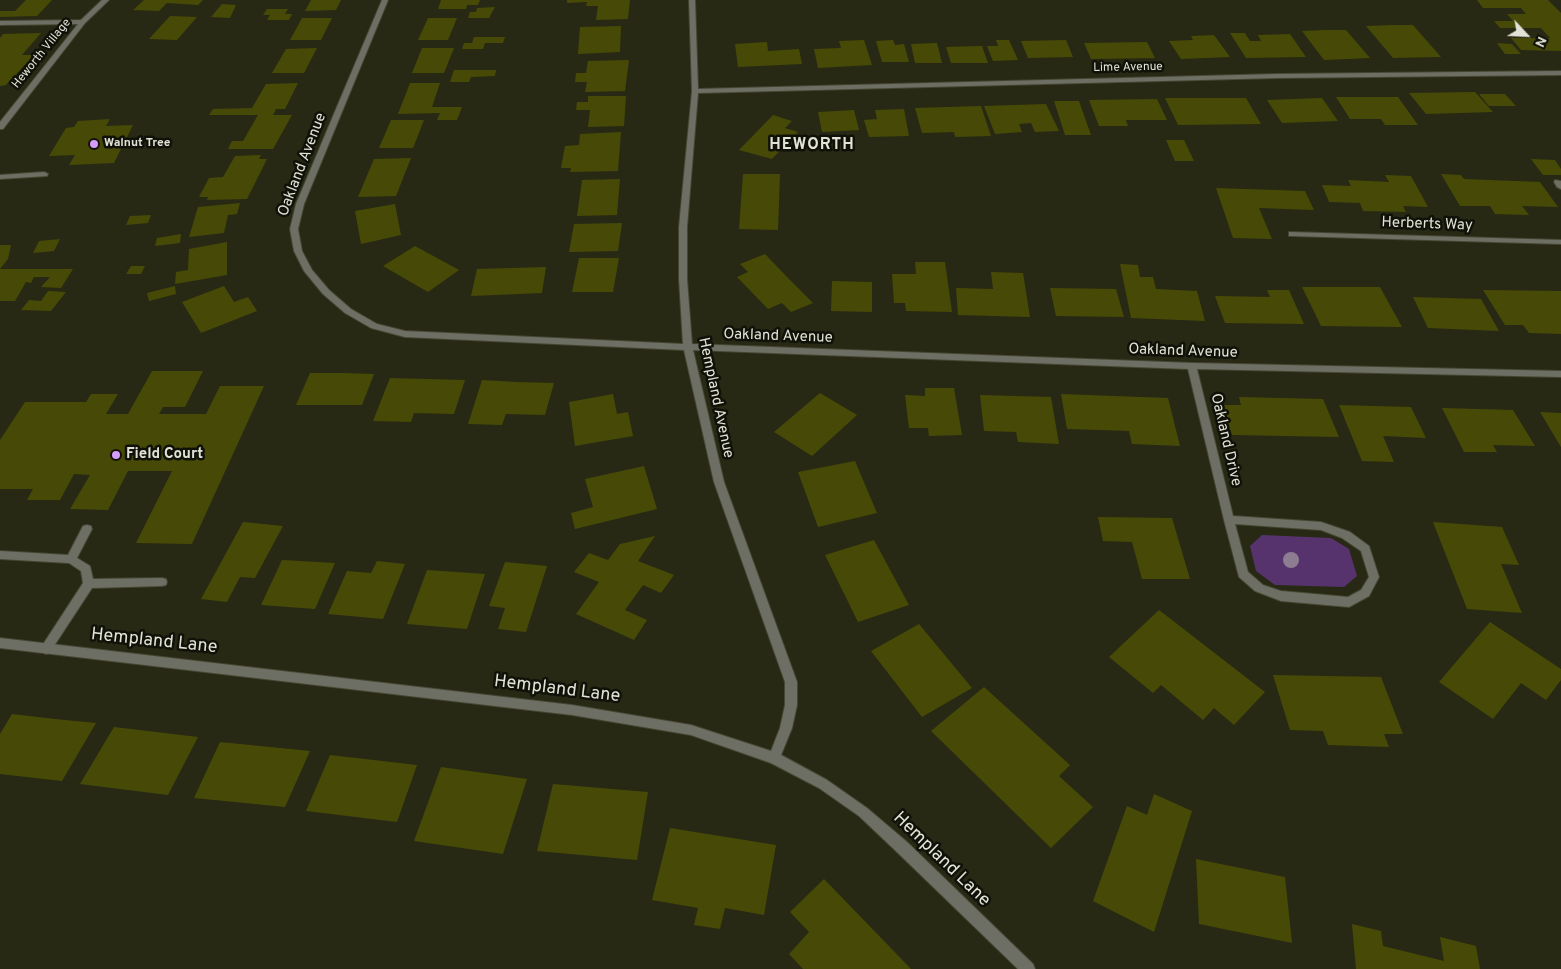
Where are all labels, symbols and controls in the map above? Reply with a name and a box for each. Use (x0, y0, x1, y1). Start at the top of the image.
north arrow (1501, 10, 1551, 60)
street label: Heworth Village (10, 16, 74, 92)
text: N (1530, 33, 1550, 50)
street label: Lime Avenue (1093, 60, 1163, 76)
street label: Oakland Avenue (275, 111, 331, 219)
district label: HEWORTH (768, 136, 856, 156)
place label: Walnut Tree (104, 137, 170, 151)
marker: Walnut Tree (88, 138, 100, 150)
street label: Herberts Way (1381, 214, 1473, 236)
street label: Oakland Avenue (723, 326, 833, 348)
street label: Hempland Avenue (693, 336, 737, 460)
street label: Oakland Avenue (1128, 341, 1238, 363)
street label: Oakland Drive (1206, 392, 1244, 488)
place label: Field Court (126, 446, 203, 464)
marker: Field Court (110, 449, 122, 461)
street label: Hempland Lane (90, 625, 218, 659)
street label: Hempland Lane (493, 672, 621, 708)
street label: Hempland Lane (888, 808, 994, 912)

